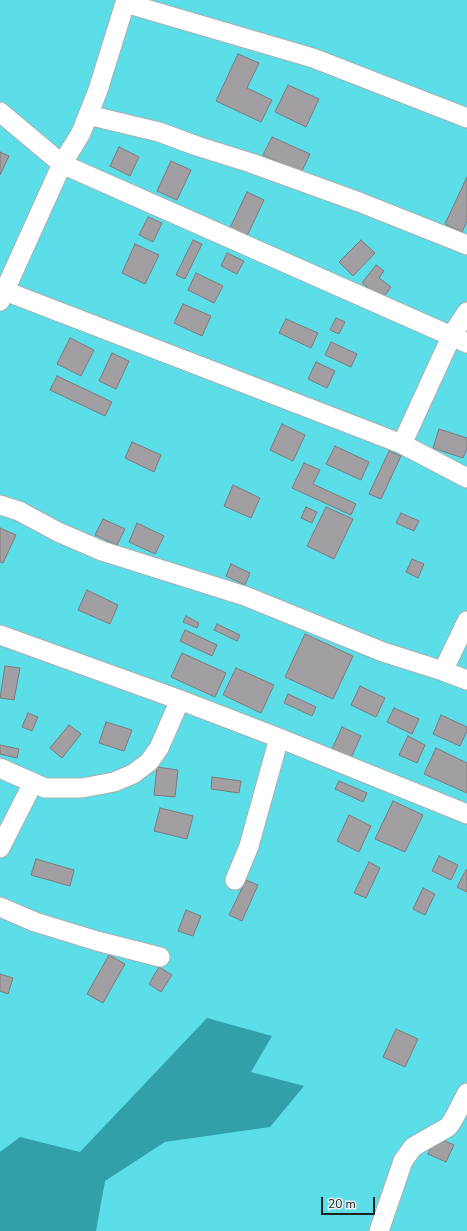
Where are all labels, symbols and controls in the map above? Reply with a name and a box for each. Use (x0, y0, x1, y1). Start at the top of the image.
scale bar (323, 1189, 377, 1215)
text: 20 m (328, 1196, 356, 1212)

